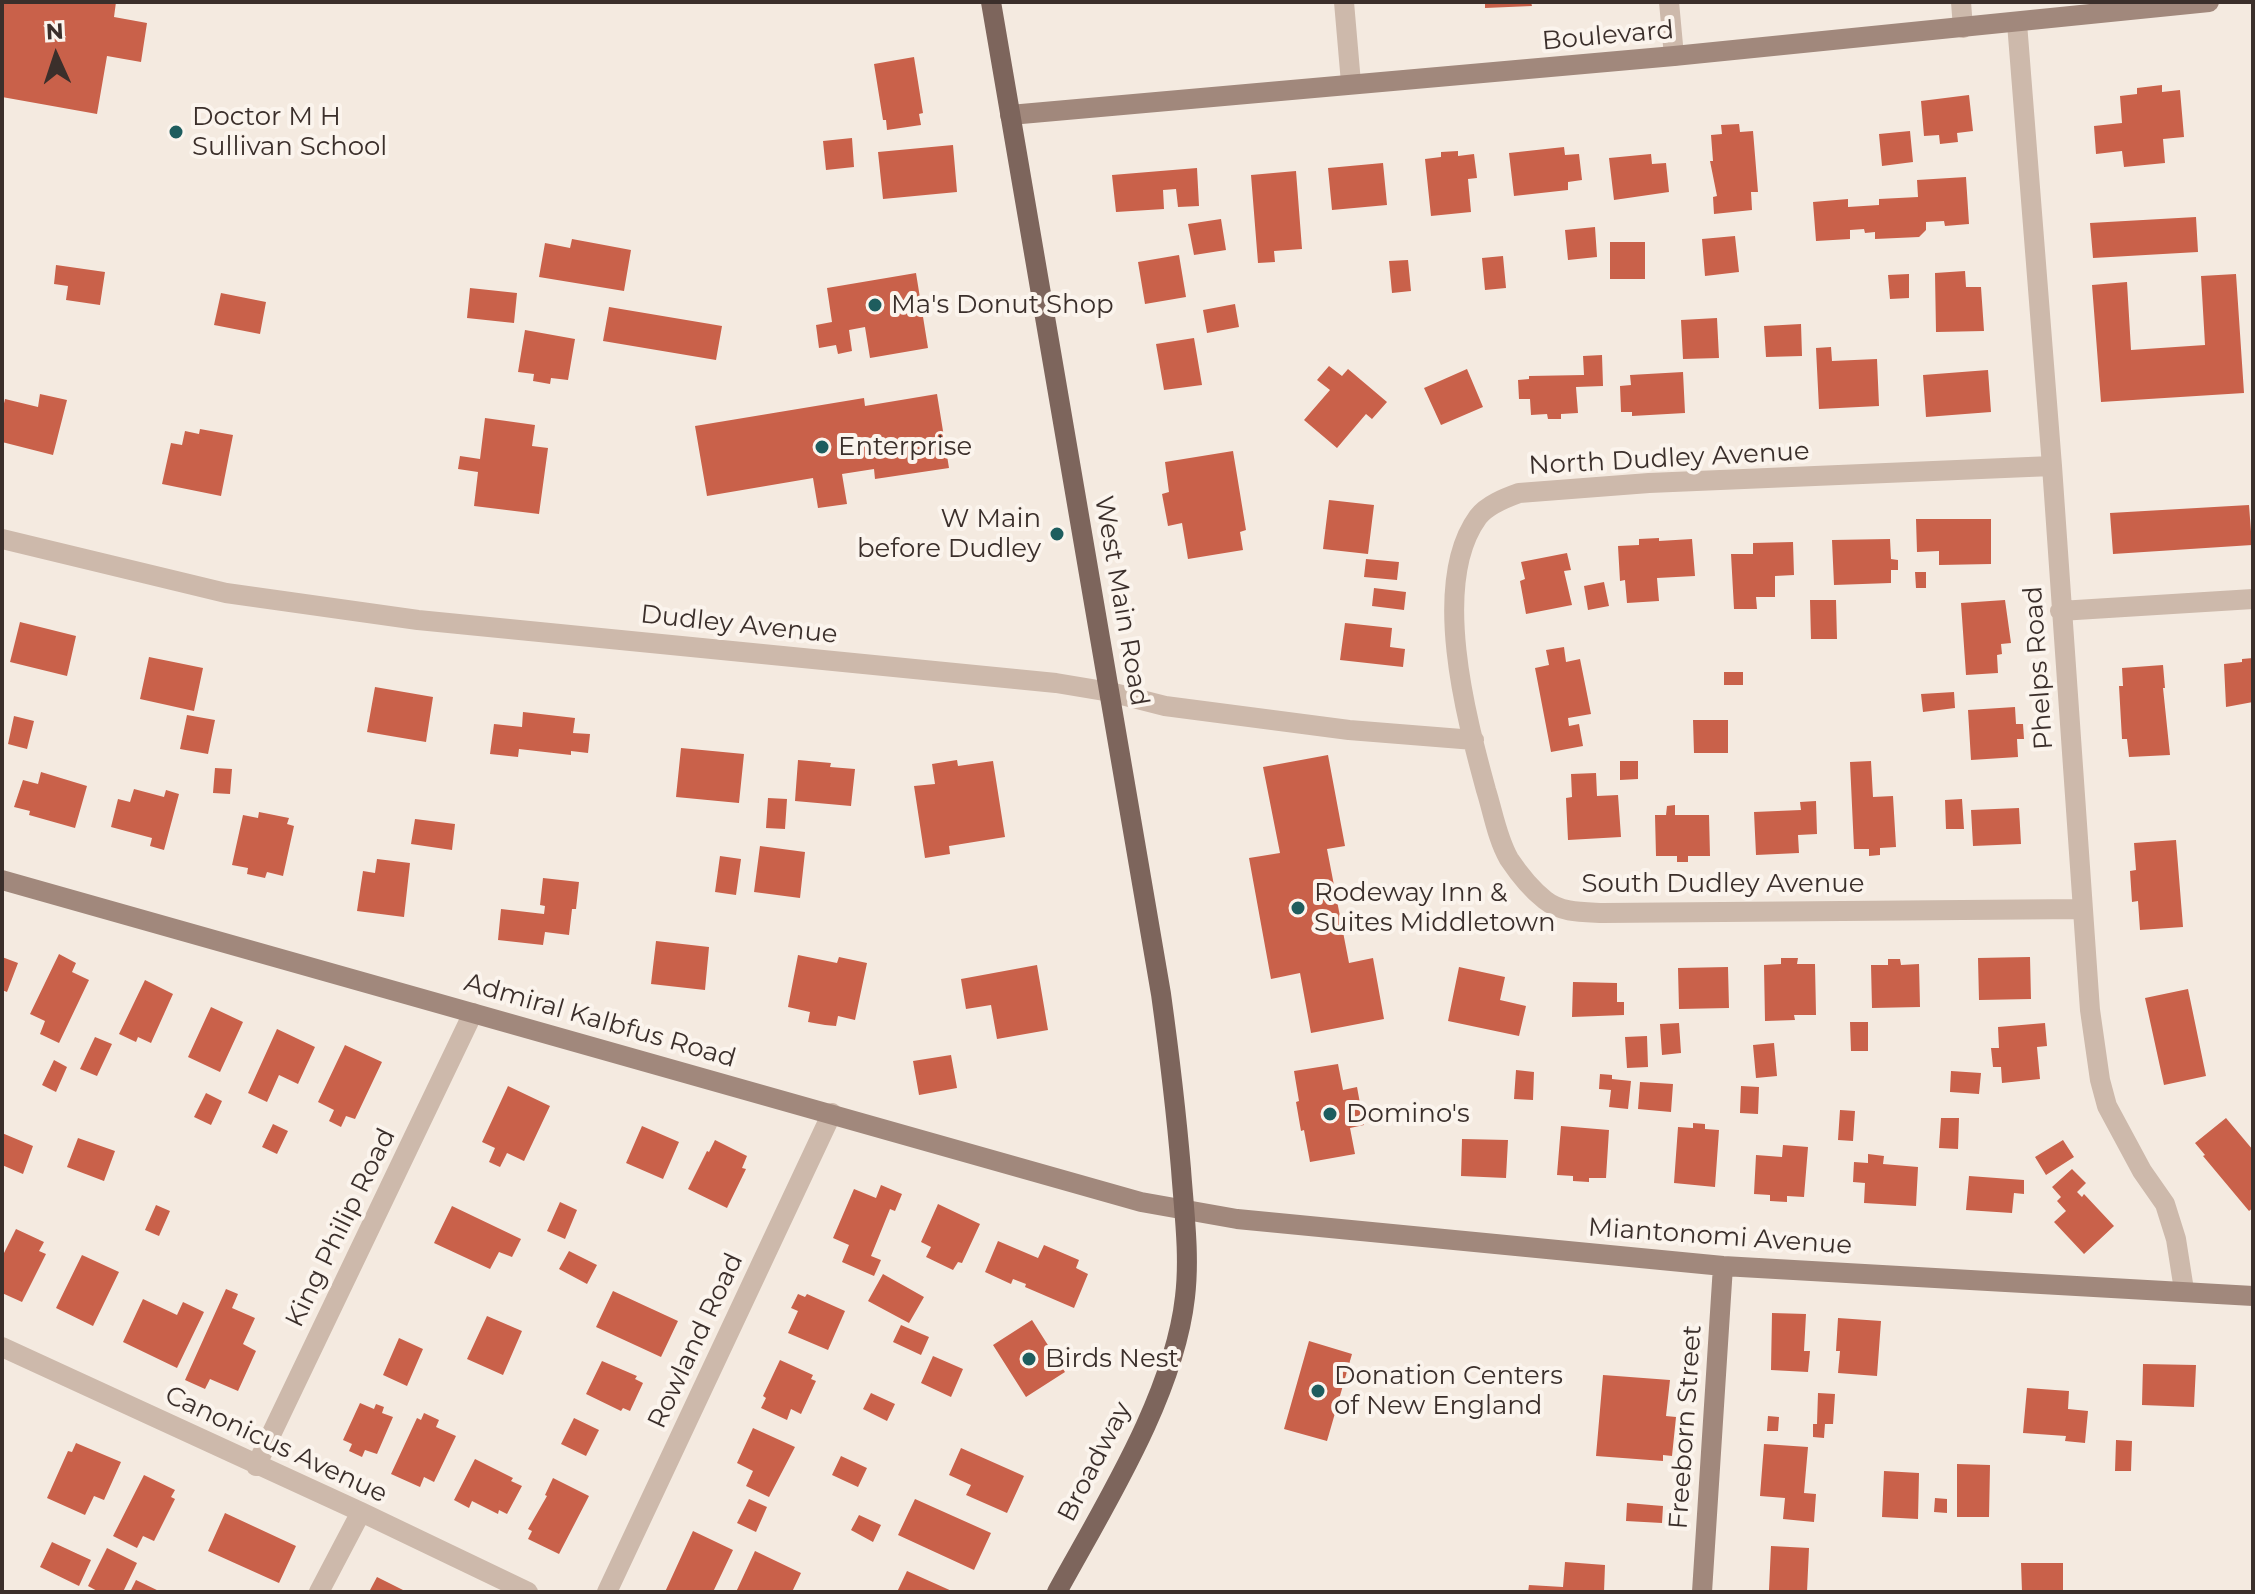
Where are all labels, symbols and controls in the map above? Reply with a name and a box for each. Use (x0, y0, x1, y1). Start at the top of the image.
street label: Boulevard (1541, 15, 1675, 57)
north arrow (16, 16, 96, 96)
text: N (45, 18, 64, 45)
place label: Doctor M H Sullivan School (192, 101, 387, 162)
marker: Doctor M H Sullivan School (167, 123, 185, 141)
place label: Ma's Donut Shop (891, 289, 1114, 321)
marker: Ma's Donut Shop (866, 296, 884, 314)
place label: Enterprise (838, 431, 972, 463)
street label: North Dudley Avenue (1528, 436, 1810, 482)
marker: Enterprise (813, 438, 831, 456)
street label: West Main Road (1087, 494, 1155, 708)
place label: W Main before Dudley (857, 503, 1041, 564)
marker: W Main before Dudley (1048, 525, 1066, 543)
street label: Phelps Road (2018, 585, 2060, 751)
street label: Dudley Avenue (639, 599, 839, 651)
street label: South Dudley Avenue (1582, 868, 1864, 900)
place label: Rodeway Inn & Suites Middletown (1314, 877, 1556, 938)
marker: Rodeway Inn & Suites Middletown (1289, 899, 1307, 917)
street label: Admiral Kalbfus Road (461, 967, 739, 1075)
place label: Domino's (1346, 1098, 1470, 1130)
marker: Domino's (1321, 1105, 1339, 1123)
street label: King Philip Road (279, 1123, 403, 1333)
street label: Miantonomi Avenue (1587, 1212, 1853, 1262)
street label: Rowland Road (642, 1248, 750, 1434)
street label: Freeborn Street (1663, 1324, 1709, 1530)
place label: Birds Nest (1045, 1343, 1179, 1375)
marker: Birds Nest (1020, 1350, 1038, 1368)
place label: Donation Centers of New England (1334, 1360, 1563, 1422)
street label: Canonicus Avenue (160, 1380, 392, 1510)
marker: Donation Centers of New England (1309, 1382, 1327, 1400)
street label: Broadway (1052, 1397, 1138, 1527)

